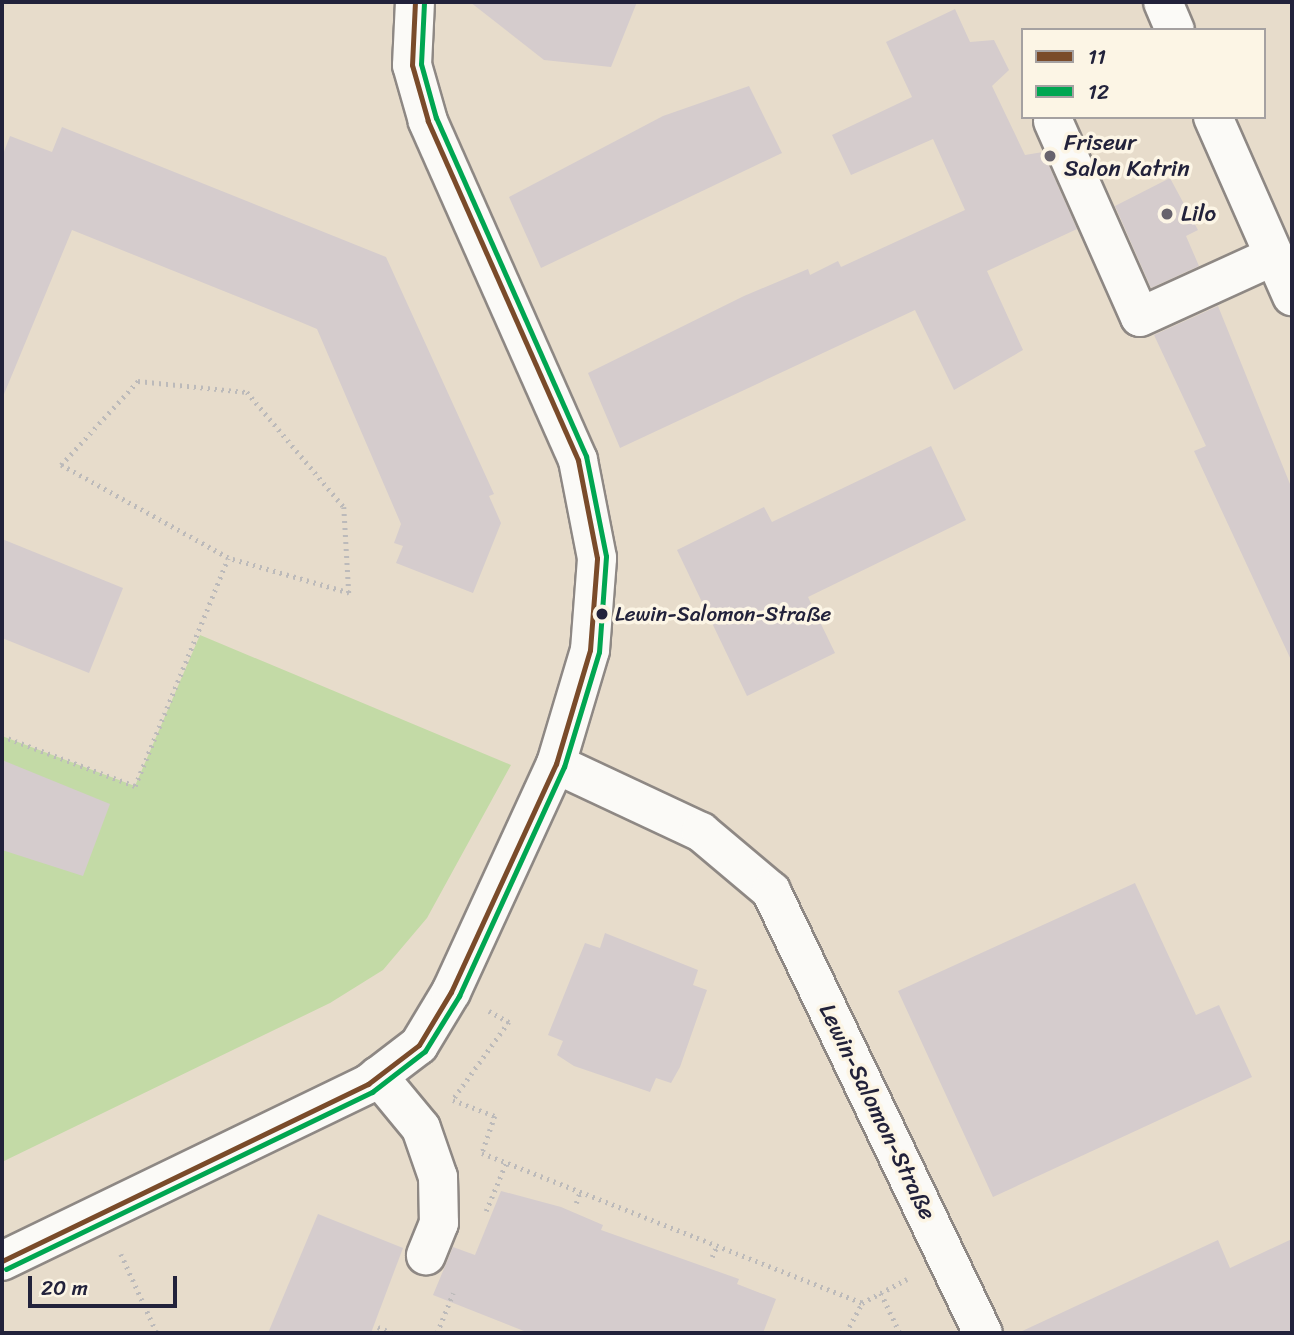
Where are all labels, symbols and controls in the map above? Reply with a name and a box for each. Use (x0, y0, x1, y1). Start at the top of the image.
legend (1021, 28, 1266, 119)
text: 11 (1088, 38, 1106, 76)
text: 12 (1088, 73, 1109, 111)
place label: Friseur Salon Katrin (1064, 129, 1190, 183)
marker: Friseur Salon Katrin (1042, 148, 1058, 164)
place label: Lilo (1181, 200, 1216, 228)
marker: Lilo (1159, 206, 1175, 222)
place label: Lewin-Salomon-Straße (615, 601, 831, 627)
marker: Lewin-Salomon-Straße (595, 607, 609, 621)
street label: Lewin-Salomon-Straße (813, 1000, 941, 1224)
scale bar (32, 1262, 180, 1306)
text: 20 m (41, 1269, 88, 1307)

